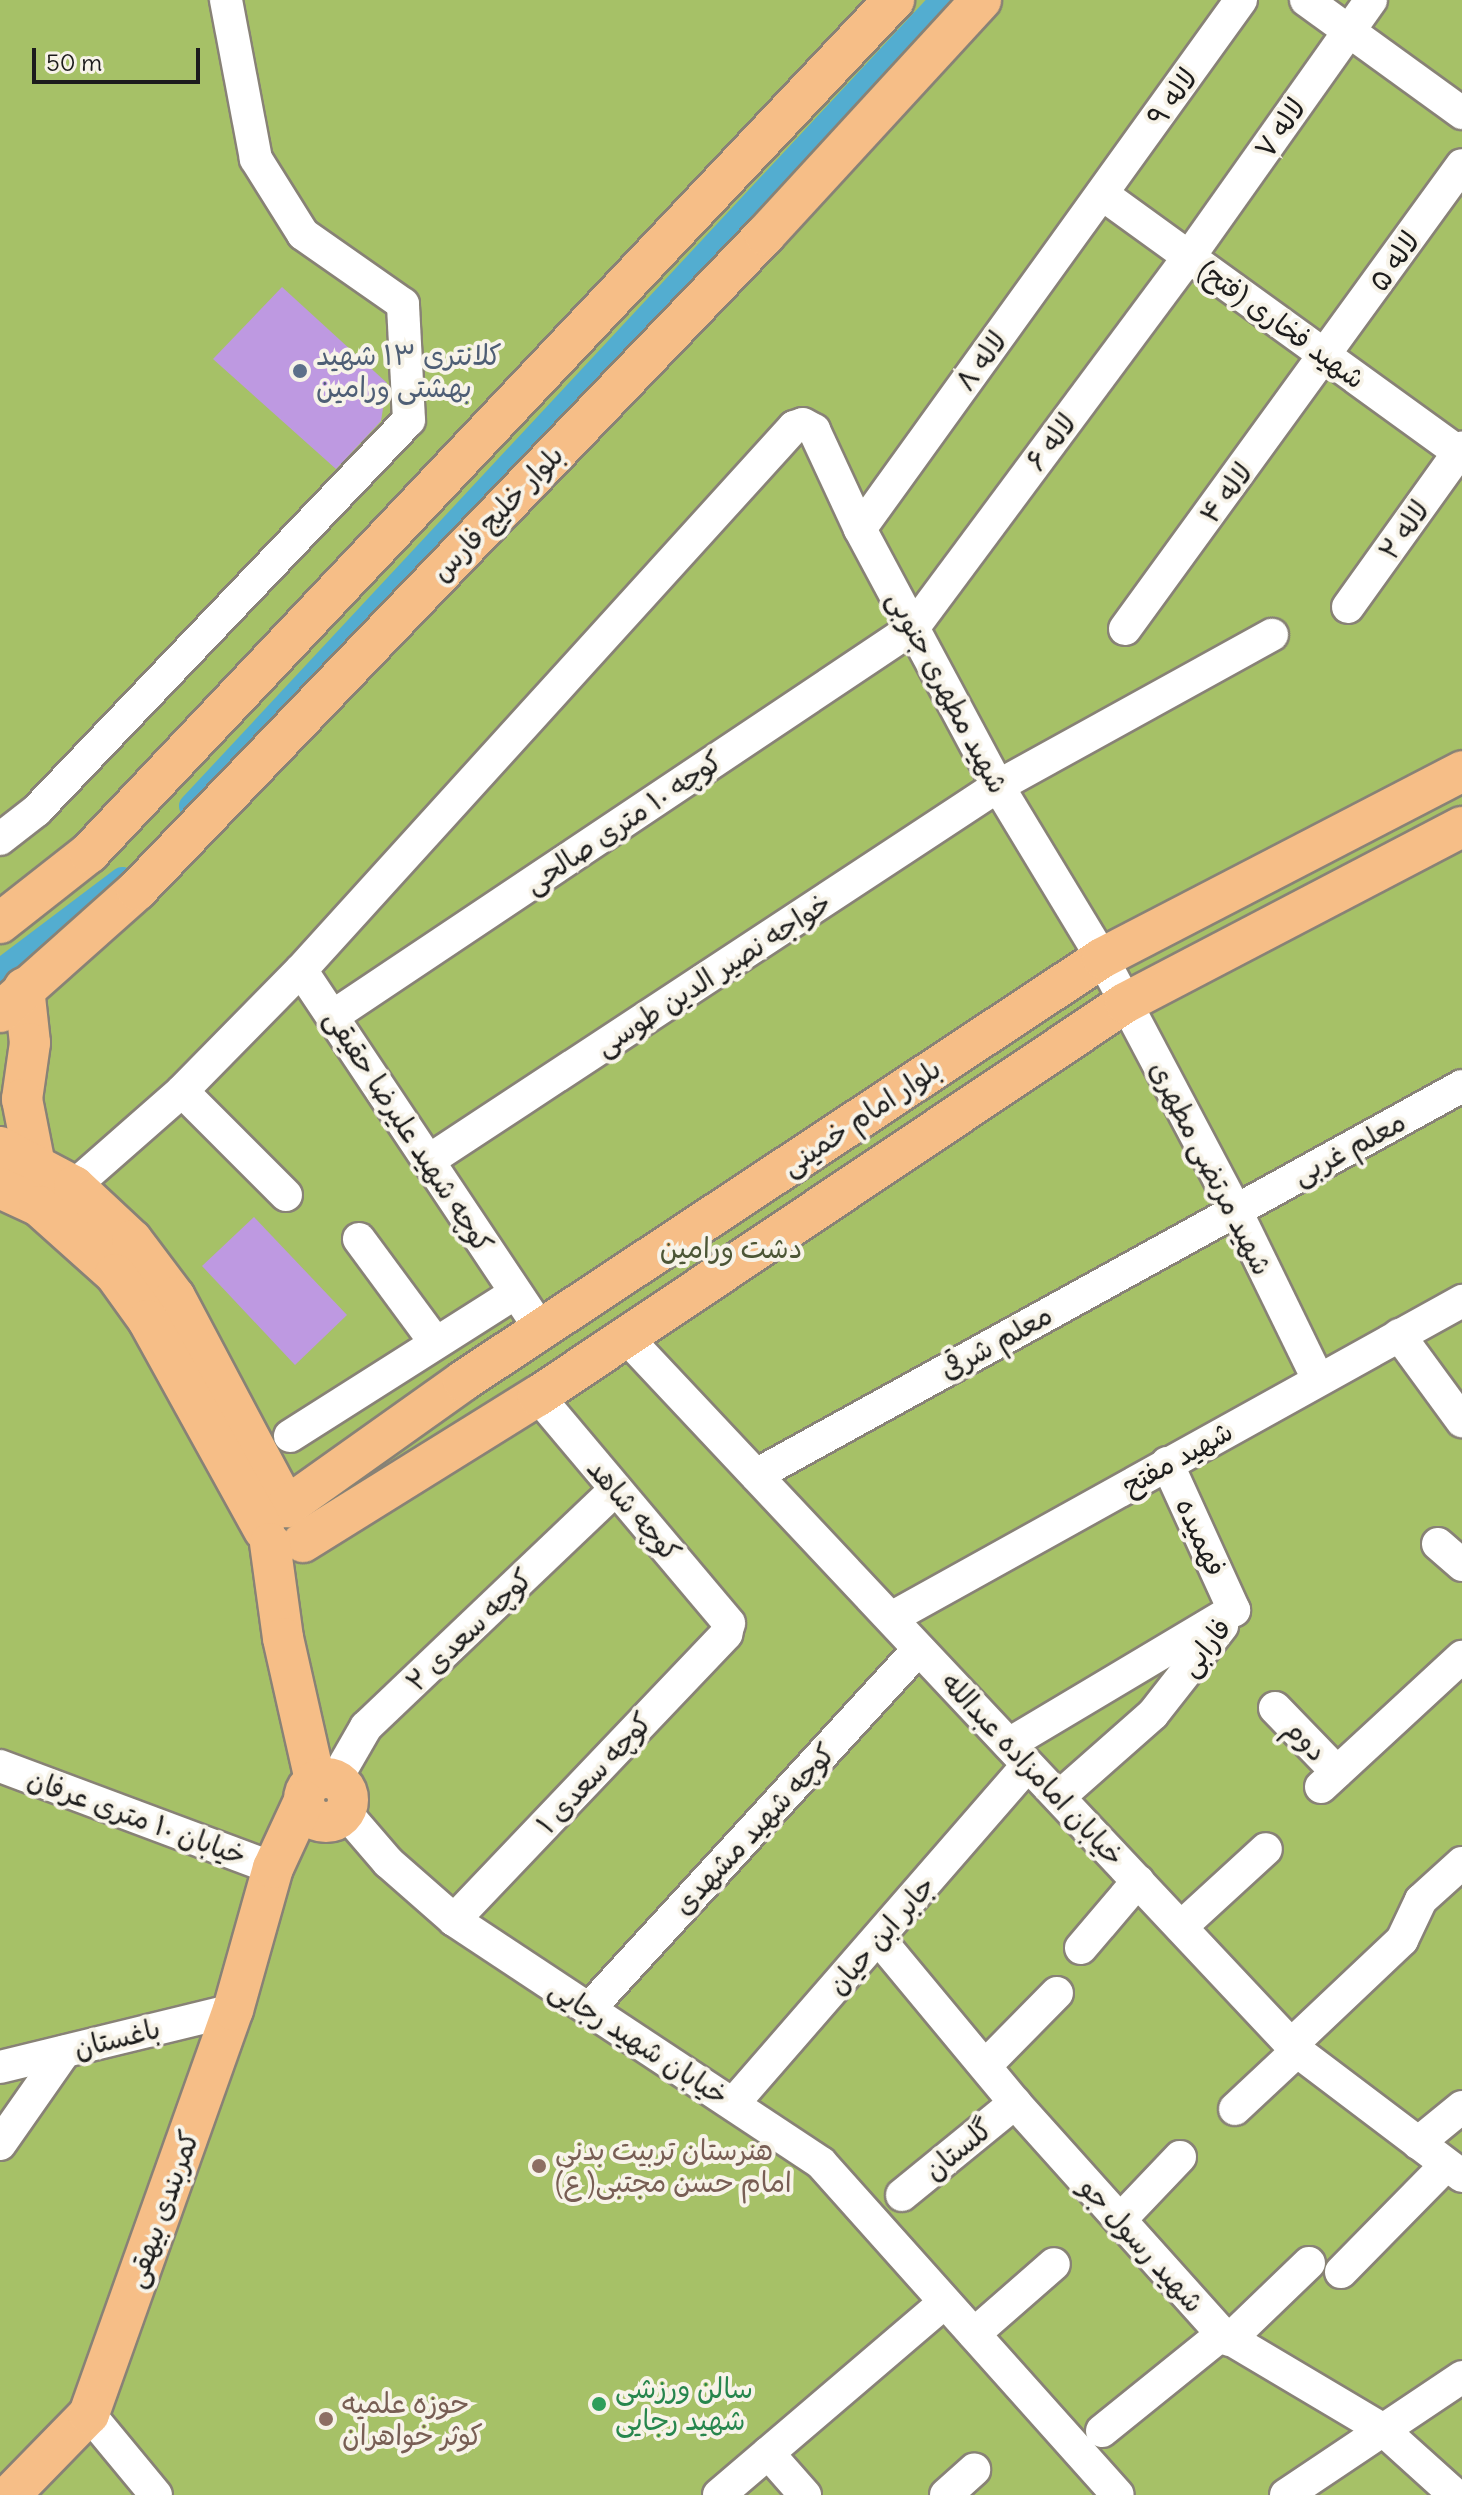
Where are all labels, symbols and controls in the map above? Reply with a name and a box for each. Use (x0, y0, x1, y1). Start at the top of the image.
scale bar (36, 32, 204, 82)
text: 50 m (46, 47, 102, 77)
street label: لاله ۹ (1140, 61, 1204, 133)
street label: لاله ۷ (1247, 91, 1313, 165)
street label: لاله ۵ (1361, 225, 1427, 297)
street label: شهید فخاری (فتح) (1192, 252, 1372, 396)
street label: لاله ۸ (948, 325, 1014, 397)
place label: کلانتری ۱۳ شهید بهشتی ورامین (316, 338, 502, 404)
marker: کلانتری ۱۳ شهید بهشتی ورامین (291, 362, 309, 380)
street label: لاله ۶ (1019, 407, 1083, 477)
street label: بلوار خلیج فارس (424, 438, 570, 588)
street label: لاله ۴ (1192, 456, 1260, 530)
street label: لاله ۲ (1372, 494, 1436, 566)
street label: شهید مطهری جنوبی (881, 585, 1015, 799)
street label: کوچه ۱۰ متری صالحی (518, 743, 728, 901)
street label: خواجه نصیر الدین طوسی (589, 885, 837, 1063)
street label: کوچه شهید علیرضا حقیقی (318, 1003, 500, 1259)
street label: بلوار امام خمینی (775, 1051, 947, 1183)
street label: شهید مرتضی مطهری (1143, 1055, 1279, 1281)
street label: معلم غربی (1287, 1104, 1411, 1192)
park label: دشت ورامین (660, 1231, 802, 1265)
street label: معلم شرقی (934, 1297, 1058, 1387)
street label: شهید مفتح (1116, 1414, 1238, 1502)
street label: کوچه شاهد (580, 1452, 688, 1568)
street label: فهمیده (1169, 1493, 1233, 1581)
street label: کوچه سعدی ۲ (399, 1562, 539, 1698)
street label: فارابی (1172, 1611, 1238, 1683)
street label: خیابان امامزاده عبدالله (935, 1665, 1131, 1873)
street label: کوچه سعدی ۱ (529, 1705, 659, 1841)
street label: دوم (1278, 1712, 1334, 1768)
street label: کوچه شهید مشهدی (666, 1736, 842, 1922)
street label: خیابان ۱۰ متری عرفان (23, 1762, 251, 1872)
street label: جابر ابن حیان (820, 1869, 942, 2001)
street label: خیابان شهید رجایی (543, 1972, 735, 2112)
street label: باغستان (70, 2011, 164, 2065)
street label: گلستان (917, 2111, 999, 2187)
street label: کمربندی بیهقی (118, 2126, 206, 2292)
place label: هنرستان تربیت بدنی امام حسن مجتبی( ع) (555, 2133, 792, 2199)
marker: هنرستان تربیت بدنی امام حسن مجتبی( ع) (530, 2157, 548, 2175)
street label: شهید رسول جو (1073, 2171, 1211, 2319)
place label: سالن ورزشی شهید رجایی (615, 2371, 753, 2437)
place label: حوزه علمیه کوثر خواهران (342, 2386, 483, 2452)
marker: سالن ورزشی شهید رجایی (590, 2395, 608, 2413)
marker: حوزه علمیه کوثر خواهران (317, 2410, 335, 2428)

